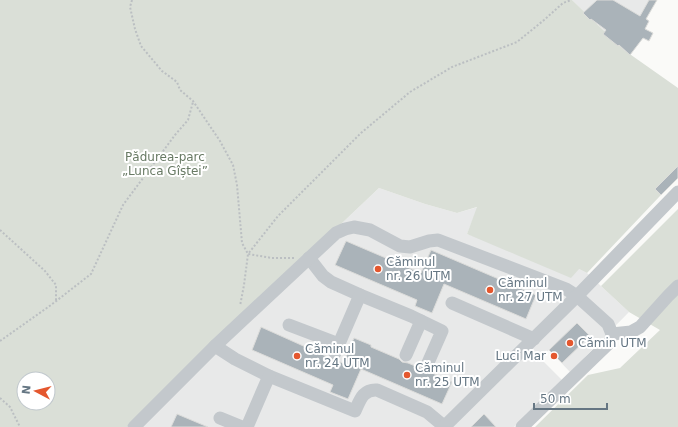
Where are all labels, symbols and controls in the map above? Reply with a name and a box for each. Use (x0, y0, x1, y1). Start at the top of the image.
park label: Pădurea-parc „Lunca Gîștei” (122, 150, 208, 178)
place label: Căminul nr. 26 UTM (386, 255, 451, 283)
marker: Căminul nr. 26 UTM (373, 264, 383, 274)
place label: Căminul nr. 27 UTM (498, 276, 563, 304)
marker: Căminul nr. 27 UTM (485, 285, 495, 295)
place label: Cămin UTM (578, 336, 647, 350)
marker: Cămin UTM (565, 338, 575, 348)
place label: Căminul nr. 24 UTM (305, 342, 370, 370)
place label: Luci Mar (496, 349, 546, 363)
marker: Căminul nr. 24 UTM (292, 351, 302, 361)
marker: Luci Mar (549, 351, 559, 361)
place label: Căminul nr. 25 UTM (415, 361, 480, 389)
marker: Căminul nr. 25 UTM (402, 370, 412, 380)
north arrow (16, 371, 56, 411)
text: N (20, 384, 34, 395)
scale bar (534, 385, 607, 411)
text: 50 m (540, 392, 571, 406)

